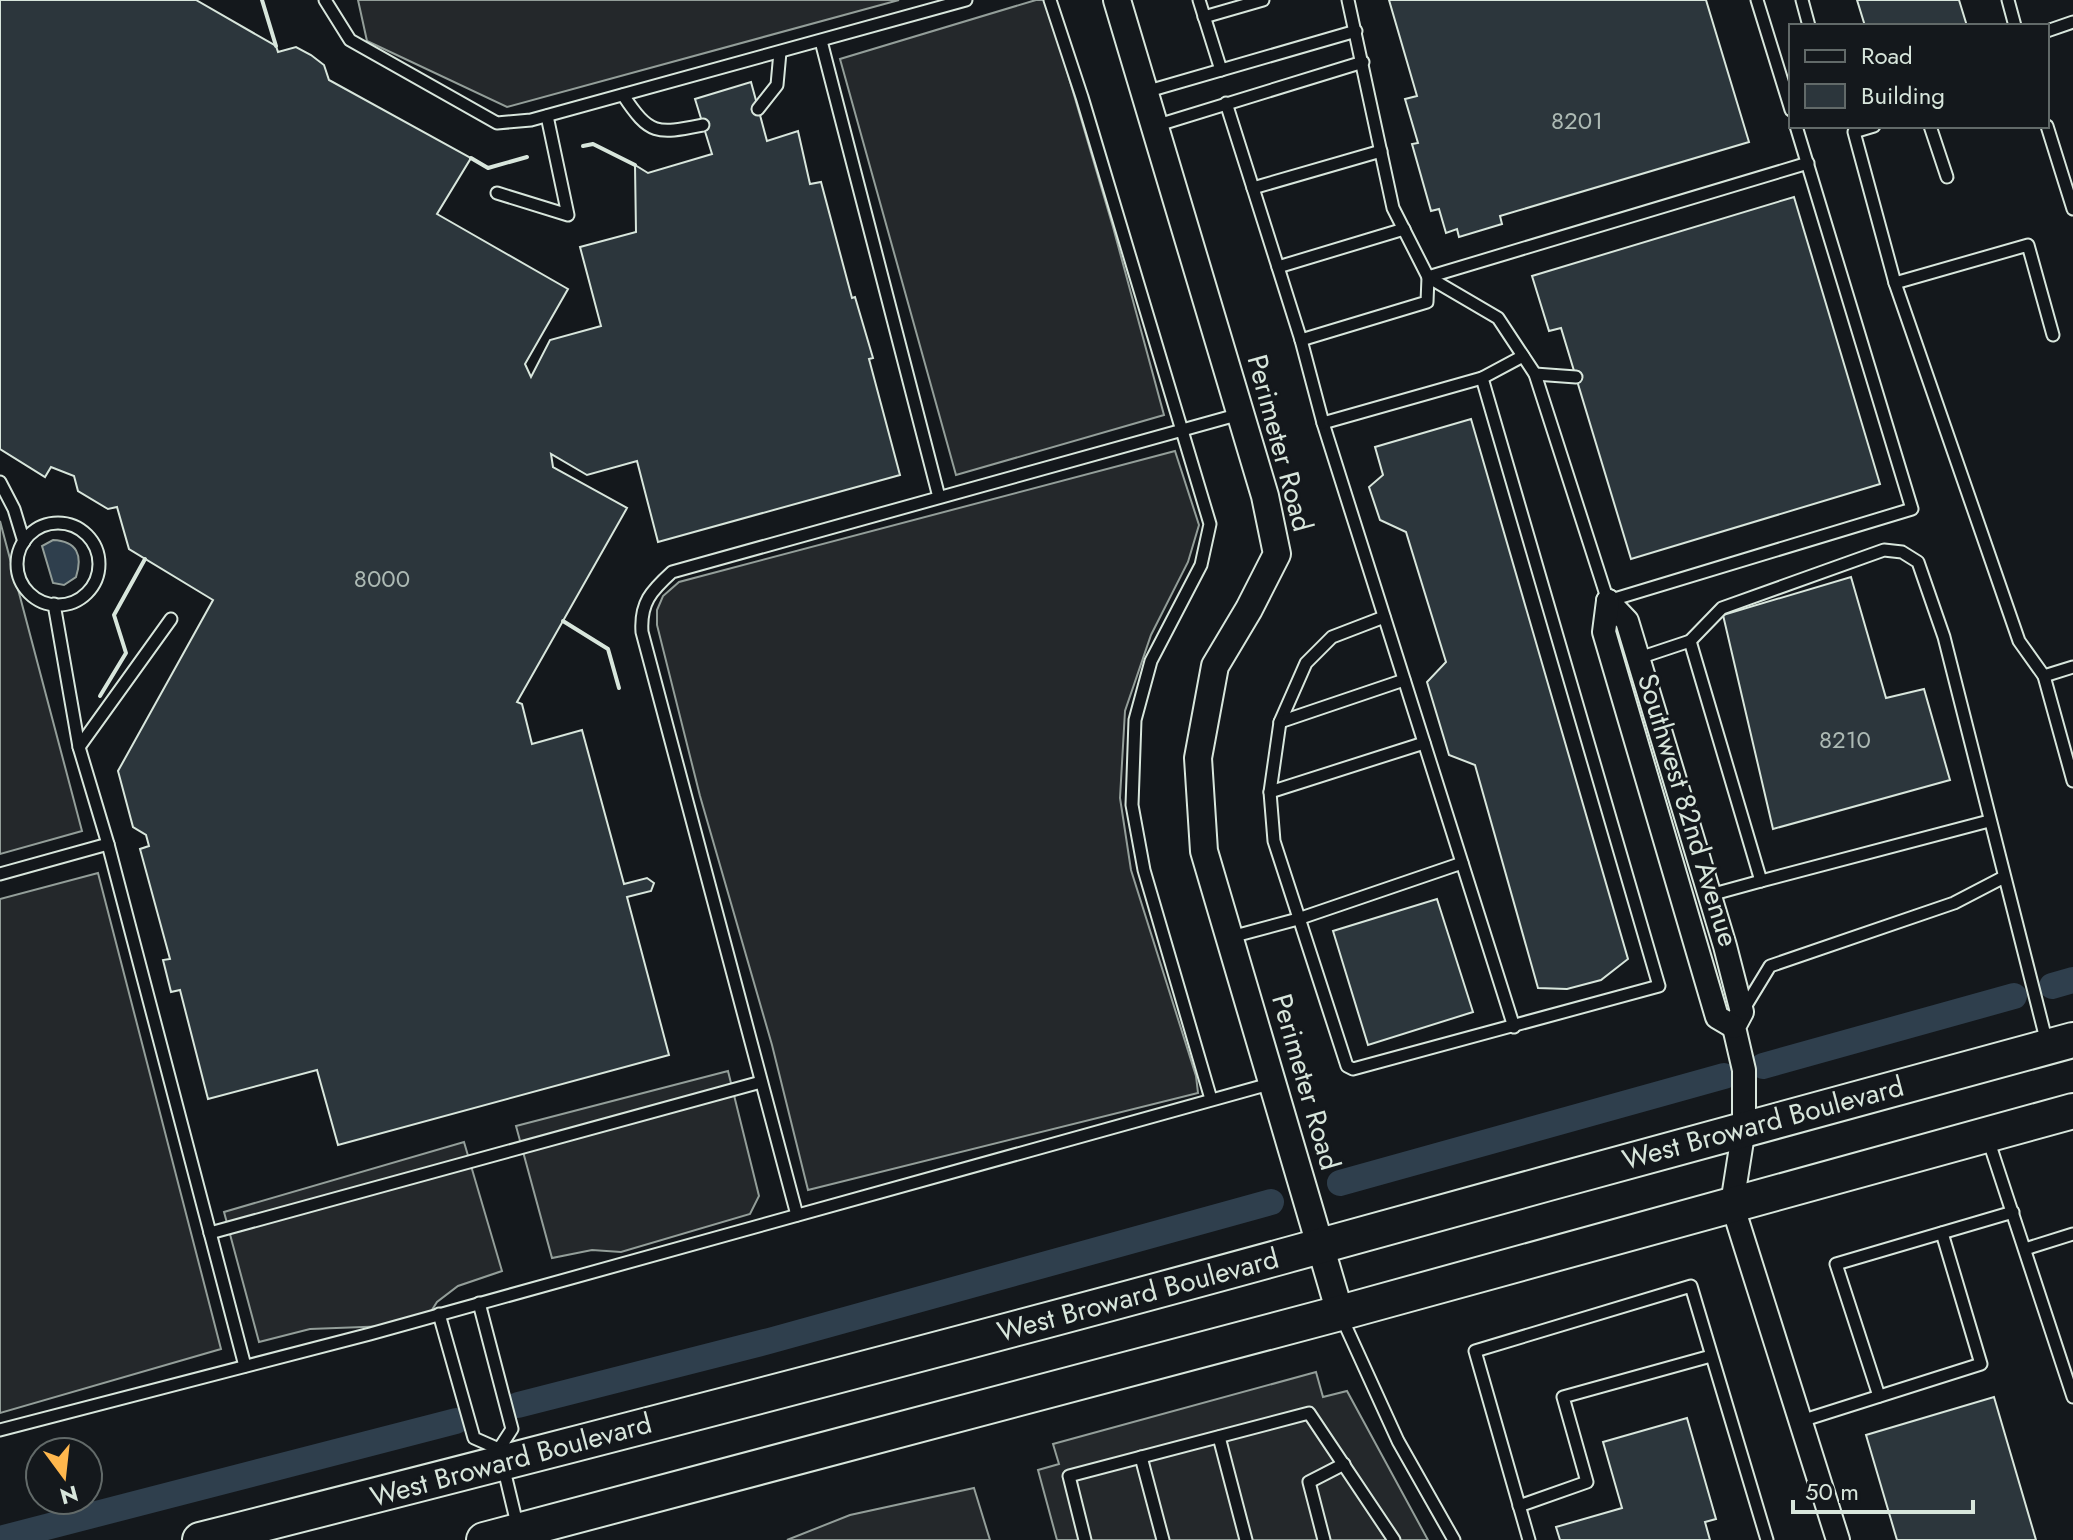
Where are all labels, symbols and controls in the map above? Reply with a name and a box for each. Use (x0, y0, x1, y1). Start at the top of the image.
legend (1789, 24, 2049, 128)
text: Road (1861, 38, 1913, 73)
text: Building (1861, 78, 1945, 113)
house number: 8201 (1551, 103, 1603, 138)
street label: Perimeter Road (1237, 350, 1323, 536)
house number: 8000 (354, 561, 410, 596)
street label: Southwest 82nd Avenue (1627, 668, 1749, 952)
house number: 8210 (1819, 722, 1871, 757)
street label: Perimeter Road (1261, 989, 1351, 1175)
street label: West Broward Boulevard (1618, 1066, 1908, 1180)
street label: West Broward Boulevard (993, 1238, 1283, 1352)
street label: West Broward Boulevard (366, 1403, 656, 1517)
north arrow (24, 1436, 104, 1516)
scale bar (1793, 1464, 1973, 1514)
text: 50 m (1805, 1474, 1859, 1509)
text: N (57, 1478, 82, 1513)

